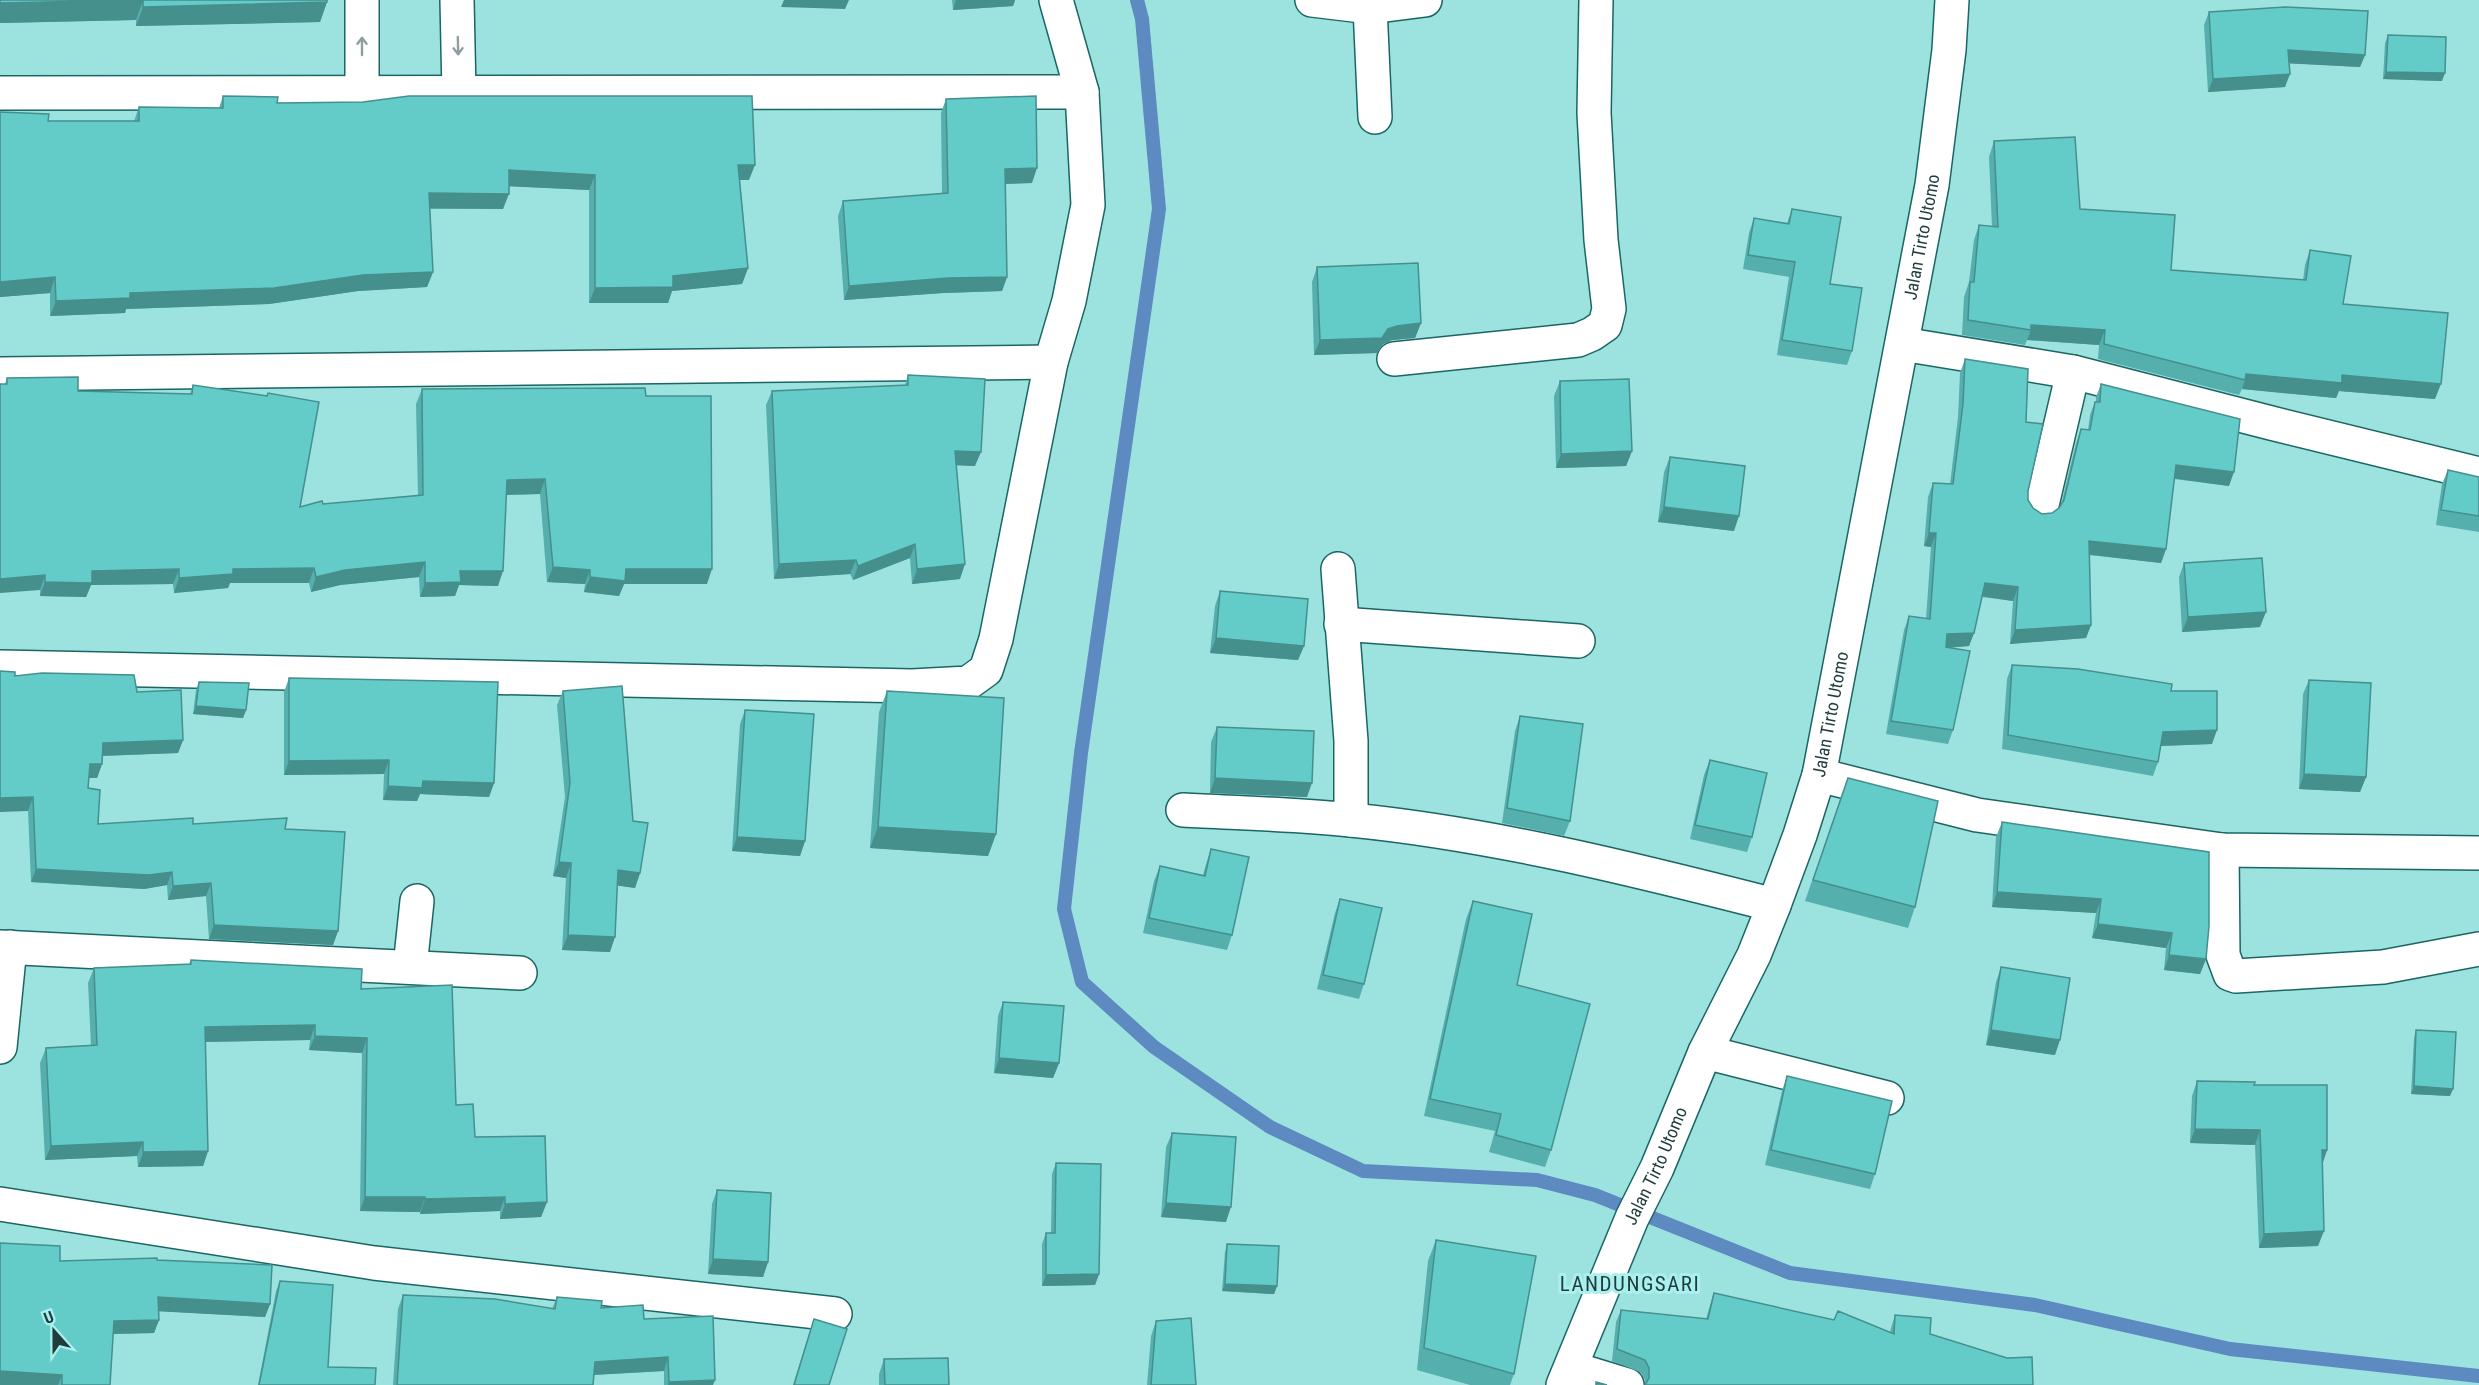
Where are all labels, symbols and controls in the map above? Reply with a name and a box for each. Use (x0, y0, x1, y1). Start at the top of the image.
one-way arrow (452, 36, 463, 56)
one-way arrow (356, 37, 368, 57)
street label: Jalan Tirto Utomo (1899, 173, 1943, 301)
street label: Jalan Tirto Utomo (1808, 650, 1852, 779)
street label: Jalan Tirto Utomo (1619, 1104, 1691, 1228)
district label: LANDUNGSARI (1560, 1272, 1700, 1296)
north arrow (24, 1301, 84, 1361)
text: U (41, 1307, 56, 1328)

